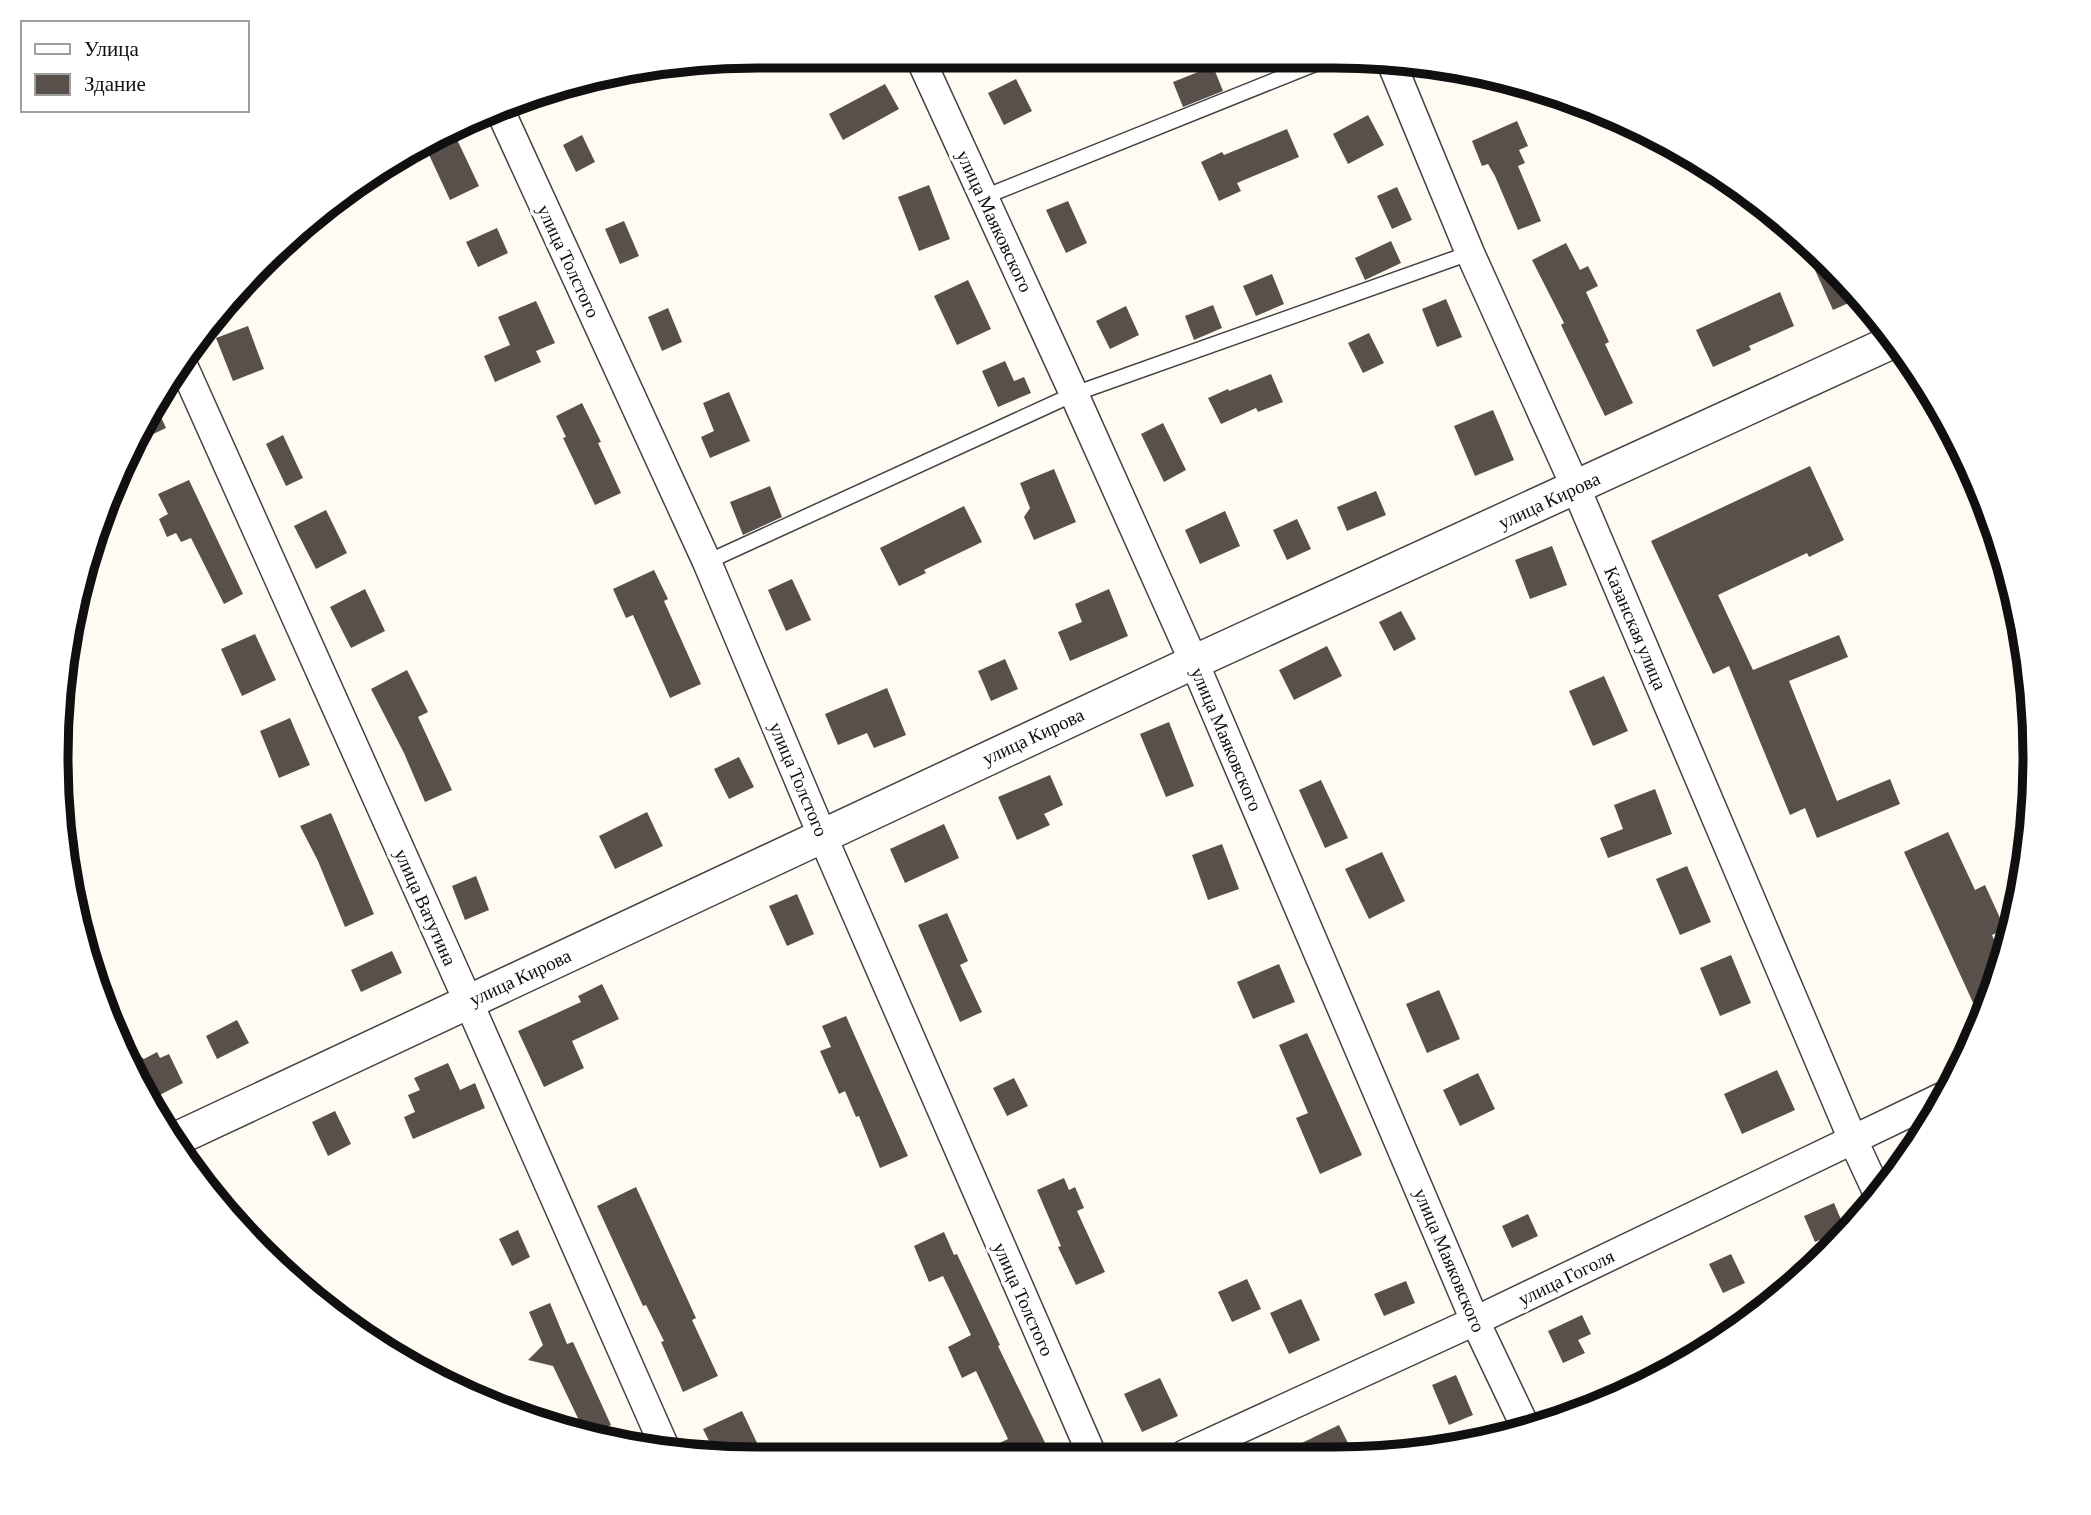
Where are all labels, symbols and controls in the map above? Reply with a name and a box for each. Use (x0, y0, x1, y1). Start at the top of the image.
legend (21, 21, 248, 112)
text: Улица (84, 37, 139, 61)
text: Здание (84, 72, 146, 96)
street label: улица Маяковского (952, 147, 1037, 296)
street label: улица Толстого (533, 201, 604, 321)
street label: улица Кирова (1495, 468, 1604, 533)
street label: Казанская улица (1600, 563, 1671, 694)
street label: улица Маяковского (1187, 664, 1266, 814)
street label: улица Кирова (979, 704, 1088, 769)
street label: улица Толстого (765, 719, 832, 840)
street label: улица Ватутина (390, 846, 461, 969)
street label: улица Кирова (466, 945, 575, 1010)
street label: улица Маяковского (1410, 1185, 1489, 1335)
street label: улица Толстого (989, 1239, 1058, 1359)
street label: улица Гоголя (1515, 1245, 1618, 1310)

